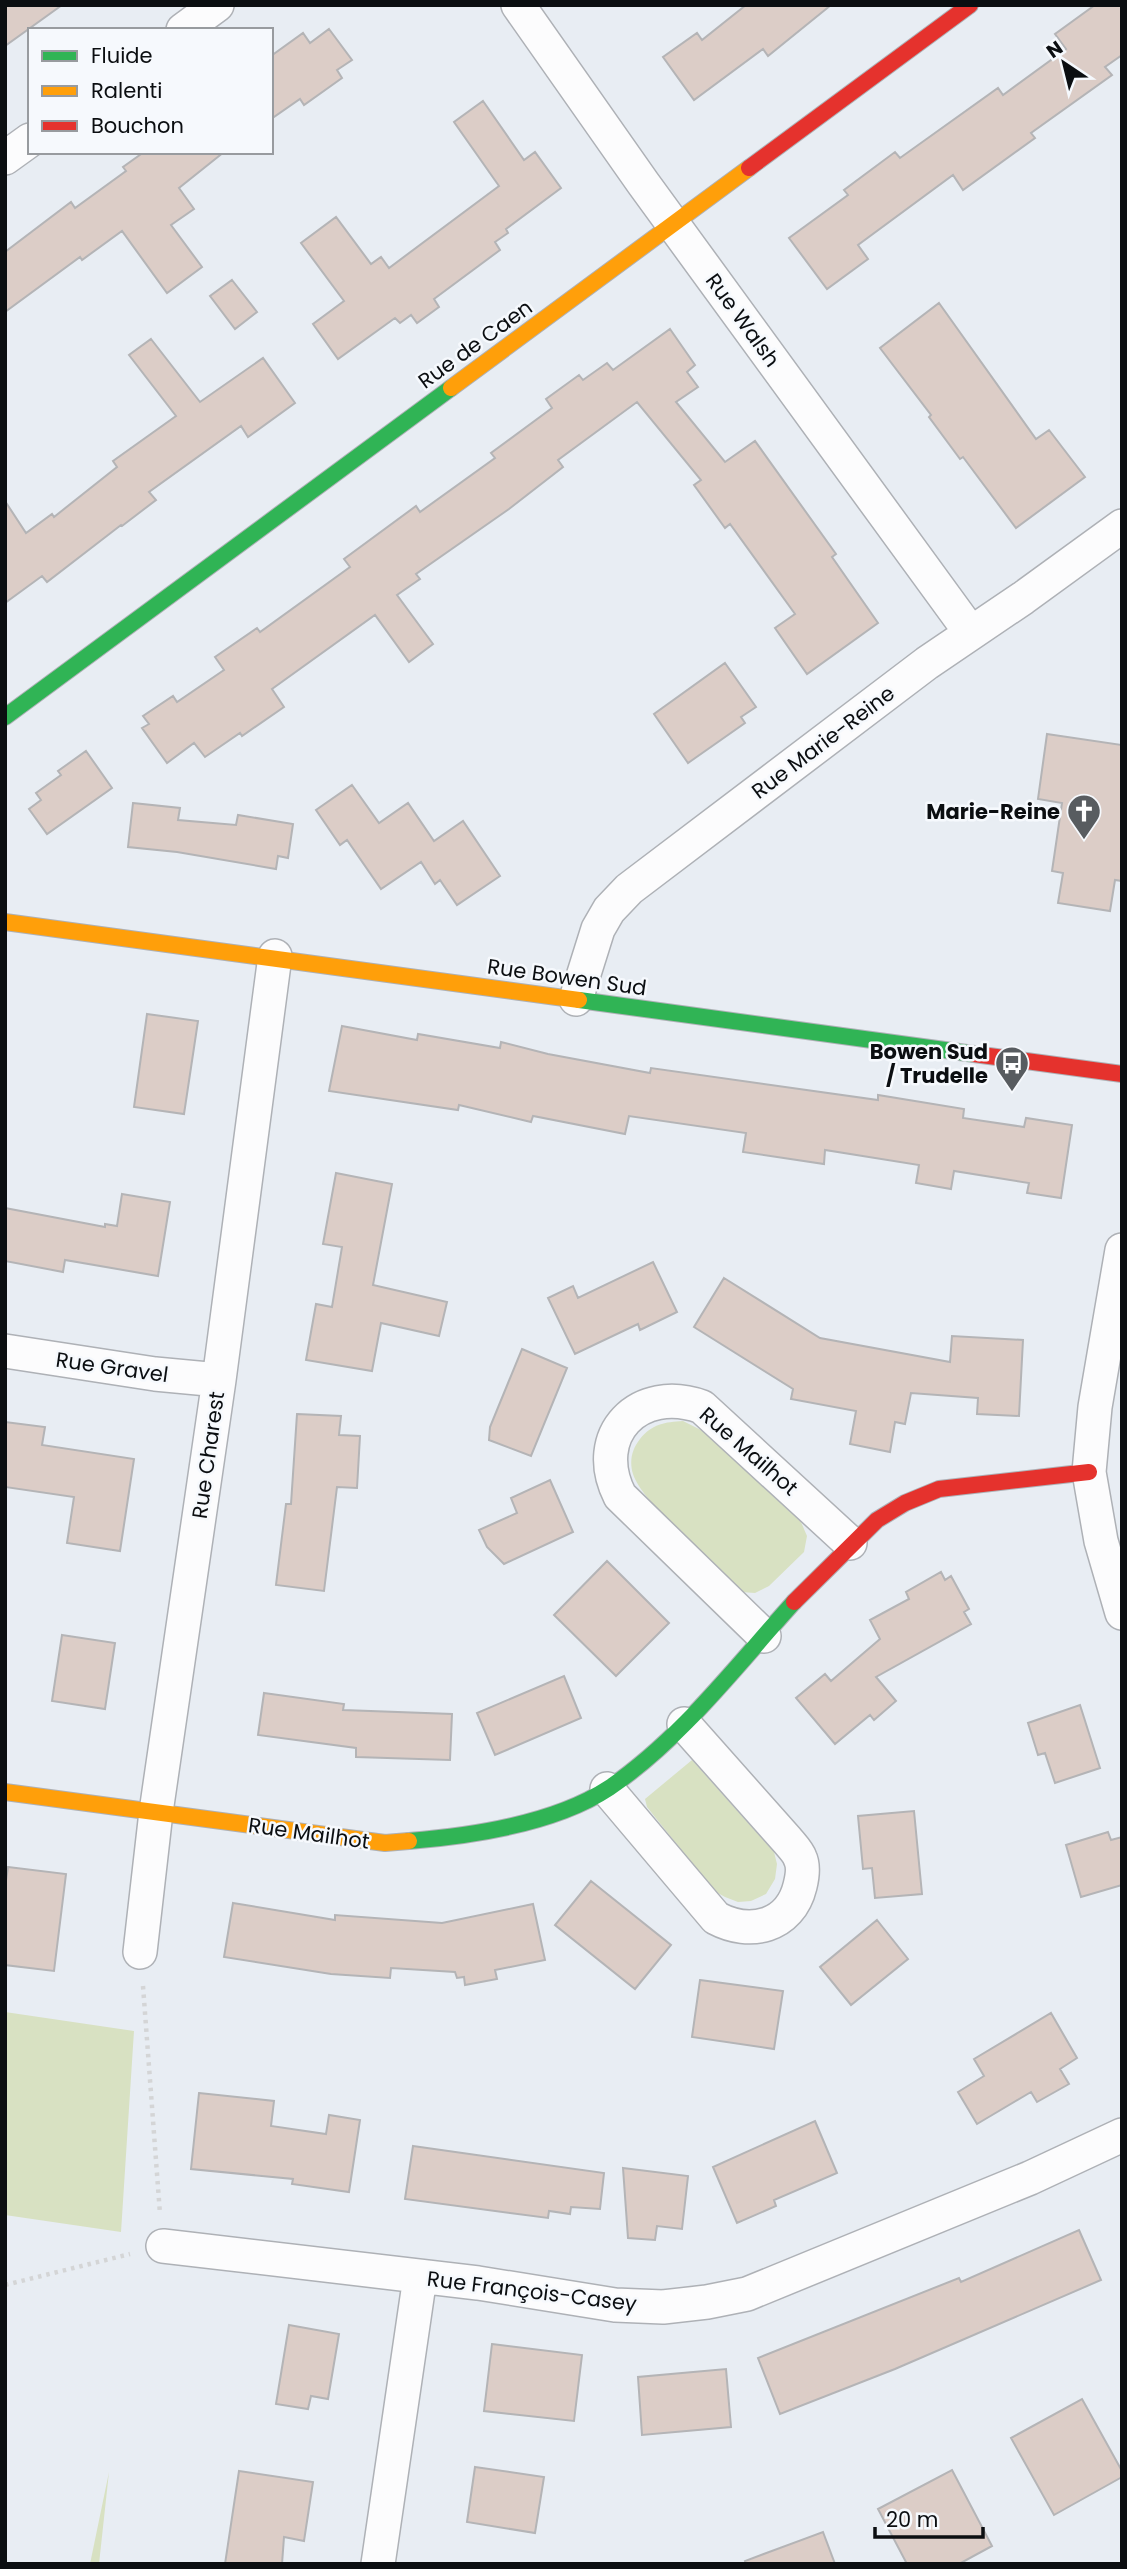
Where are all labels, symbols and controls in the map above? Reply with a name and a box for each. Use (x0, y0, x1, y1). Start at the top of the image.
legend (28, 28, 273, 154)
north arrow (1029, 28, 1099, 98)
text: N (1041, 34, 1068, 65)
text: Fluide (91, 41, 153, 70)
text: Ralenti (91, 76, 162, 105)
text: Bouchon (91, 111, 184, 140)
street label: Rue Walsh (699, 267, 787, 373)
street label: Rue de Caen (412, 293, 538, 395)
street label: Rue Marie-Reine (746, 679, 900, 805)
church icon: Marie-Reine (1065, 792, 1103, 841)
place label: Marie-Reine (926, 797, 1060, 826)
street label: Rue Bowen Sud (486, 951, 648, 1003)
place label: Bowen Sud / Trudelle (870, 1037, 988, 1090)
bus stop icon: Bowen Sud / Trudelle (993, 1044, 1031, 1093)
street label: Rue Gravel (54, 1345, 170, 1389)
street label: Rue Charest (185, 1390, 231, 1520)
street label: Rue Mailhot (693, 1400, 805, 1502)
street label: Rue Mailhot (247, 1810, 371, 1856)
street label: Rue François-Casey (426, 2264, 639, 2318)
scale bar (875, 2496, 984, 2540)
text: 20 m (886, 2505, 939, 2534)

